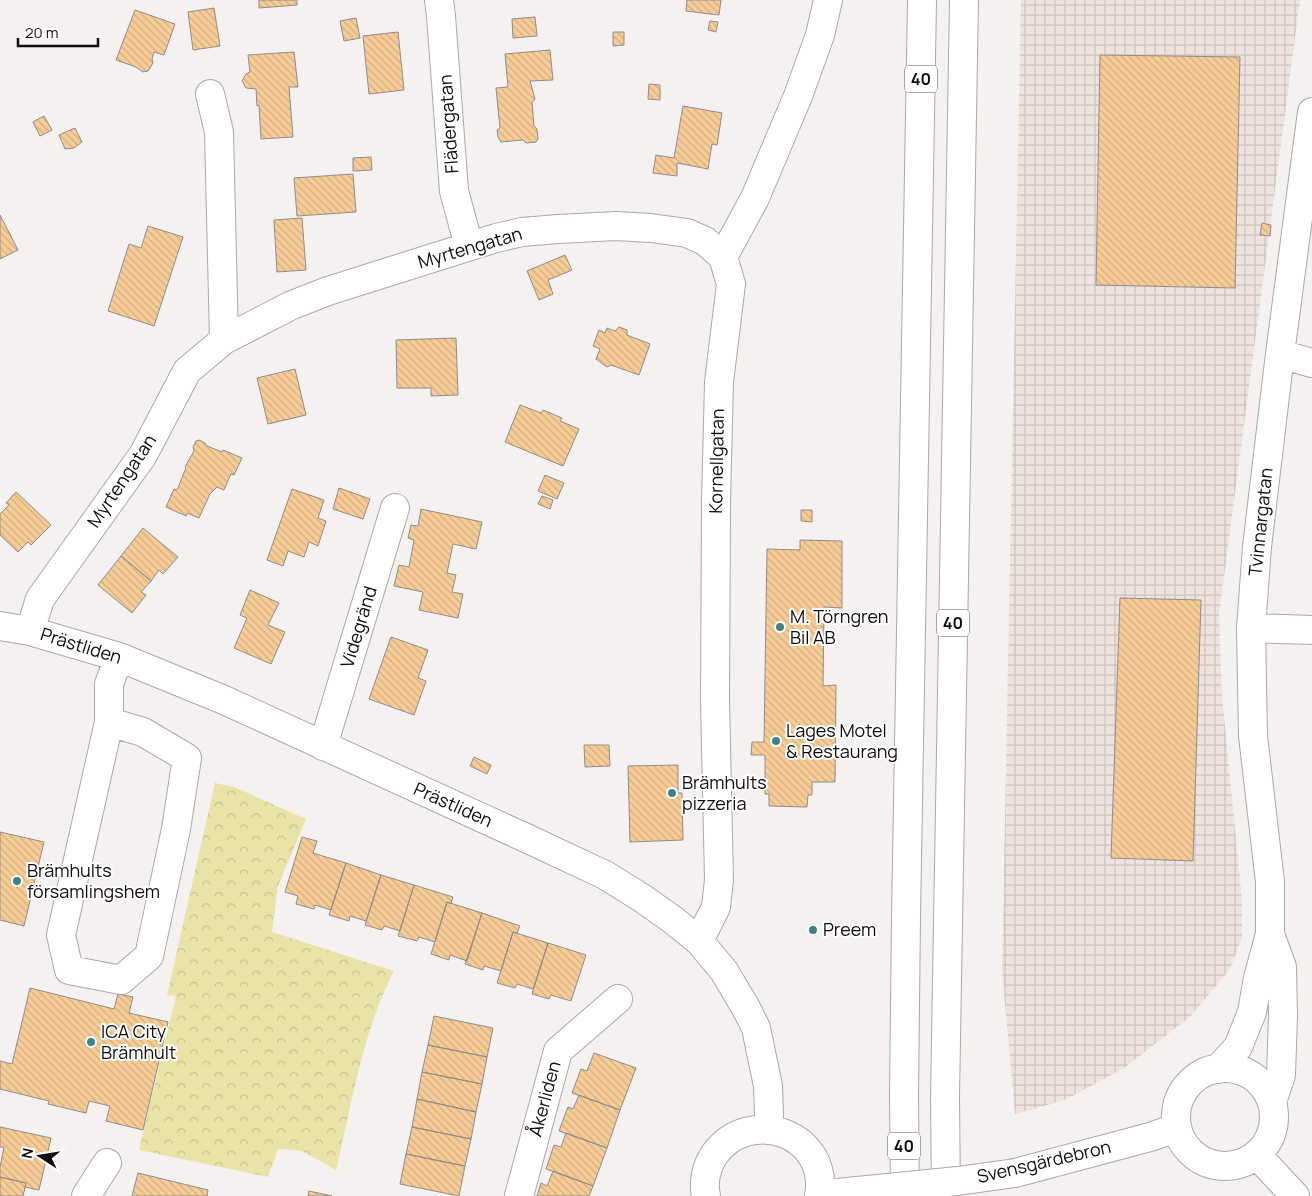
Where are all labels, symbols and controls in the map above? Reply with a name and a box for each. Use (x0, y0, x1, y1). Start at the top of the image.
scale bar (18, 15, 98, 47)
text: 20 m (25, 22, 58, 43)
road number: 40 (905, 66, 937, 92)
street label: Flädergatan (433, 74, 463, 174)
street label: Myrtengatan (415, 221, 525, 273)
street label: Kornellgatan (703, 408, 729, 514)
street label: Myrtengatan (81, 429, 161, 532)
street label: Tvinnargatan (1242, 466, 1278, 577)
street label: Videgränd (334, 583, 382, 670)
place label: M. Törngren Bil AB (790, 604, 888, 649)
road number: 40 (937, 610, 969, 636)
street label: Prästliden (38, 621, 125, 669)
marker: M. Törngren Bil AB (774, 621, 786, 633)
place label: Lages Motel & Restaurang (786, 718, 898, 763)
marker: Lages Motel & Restaurang (770, 735, 782, 747)
place label: Brämhults pizzeria (682, 770, 767, 815)
street label: Prästliden (410, 776, 497, 832)
marker: Brämhults pizzeria (666, 787, 678, 799)
place label: Brämhults församlingshem (27, 858, 160, 903)
marker: Brämhults församlingshem (11, 875, 23, 887)
place label: Preem (823, 917, 876, 941)
marker: Preem (807, 924, 819, 936)
place label: ICA City Brämhult (101, 1019, 176, 1064)
marker: ICA City Brämhult (85, 1036, 97, 1048)
street label: Åkerliden (522, 1058, 566, 1139)
north arrow (15, 1131, 65, 1181)
road number: 40 (888, 1132, 920, 1160)
street label: Svensgärdebron (974, 1134, 1113, 1188)
text: N (16, 1146, 37, 1160)

